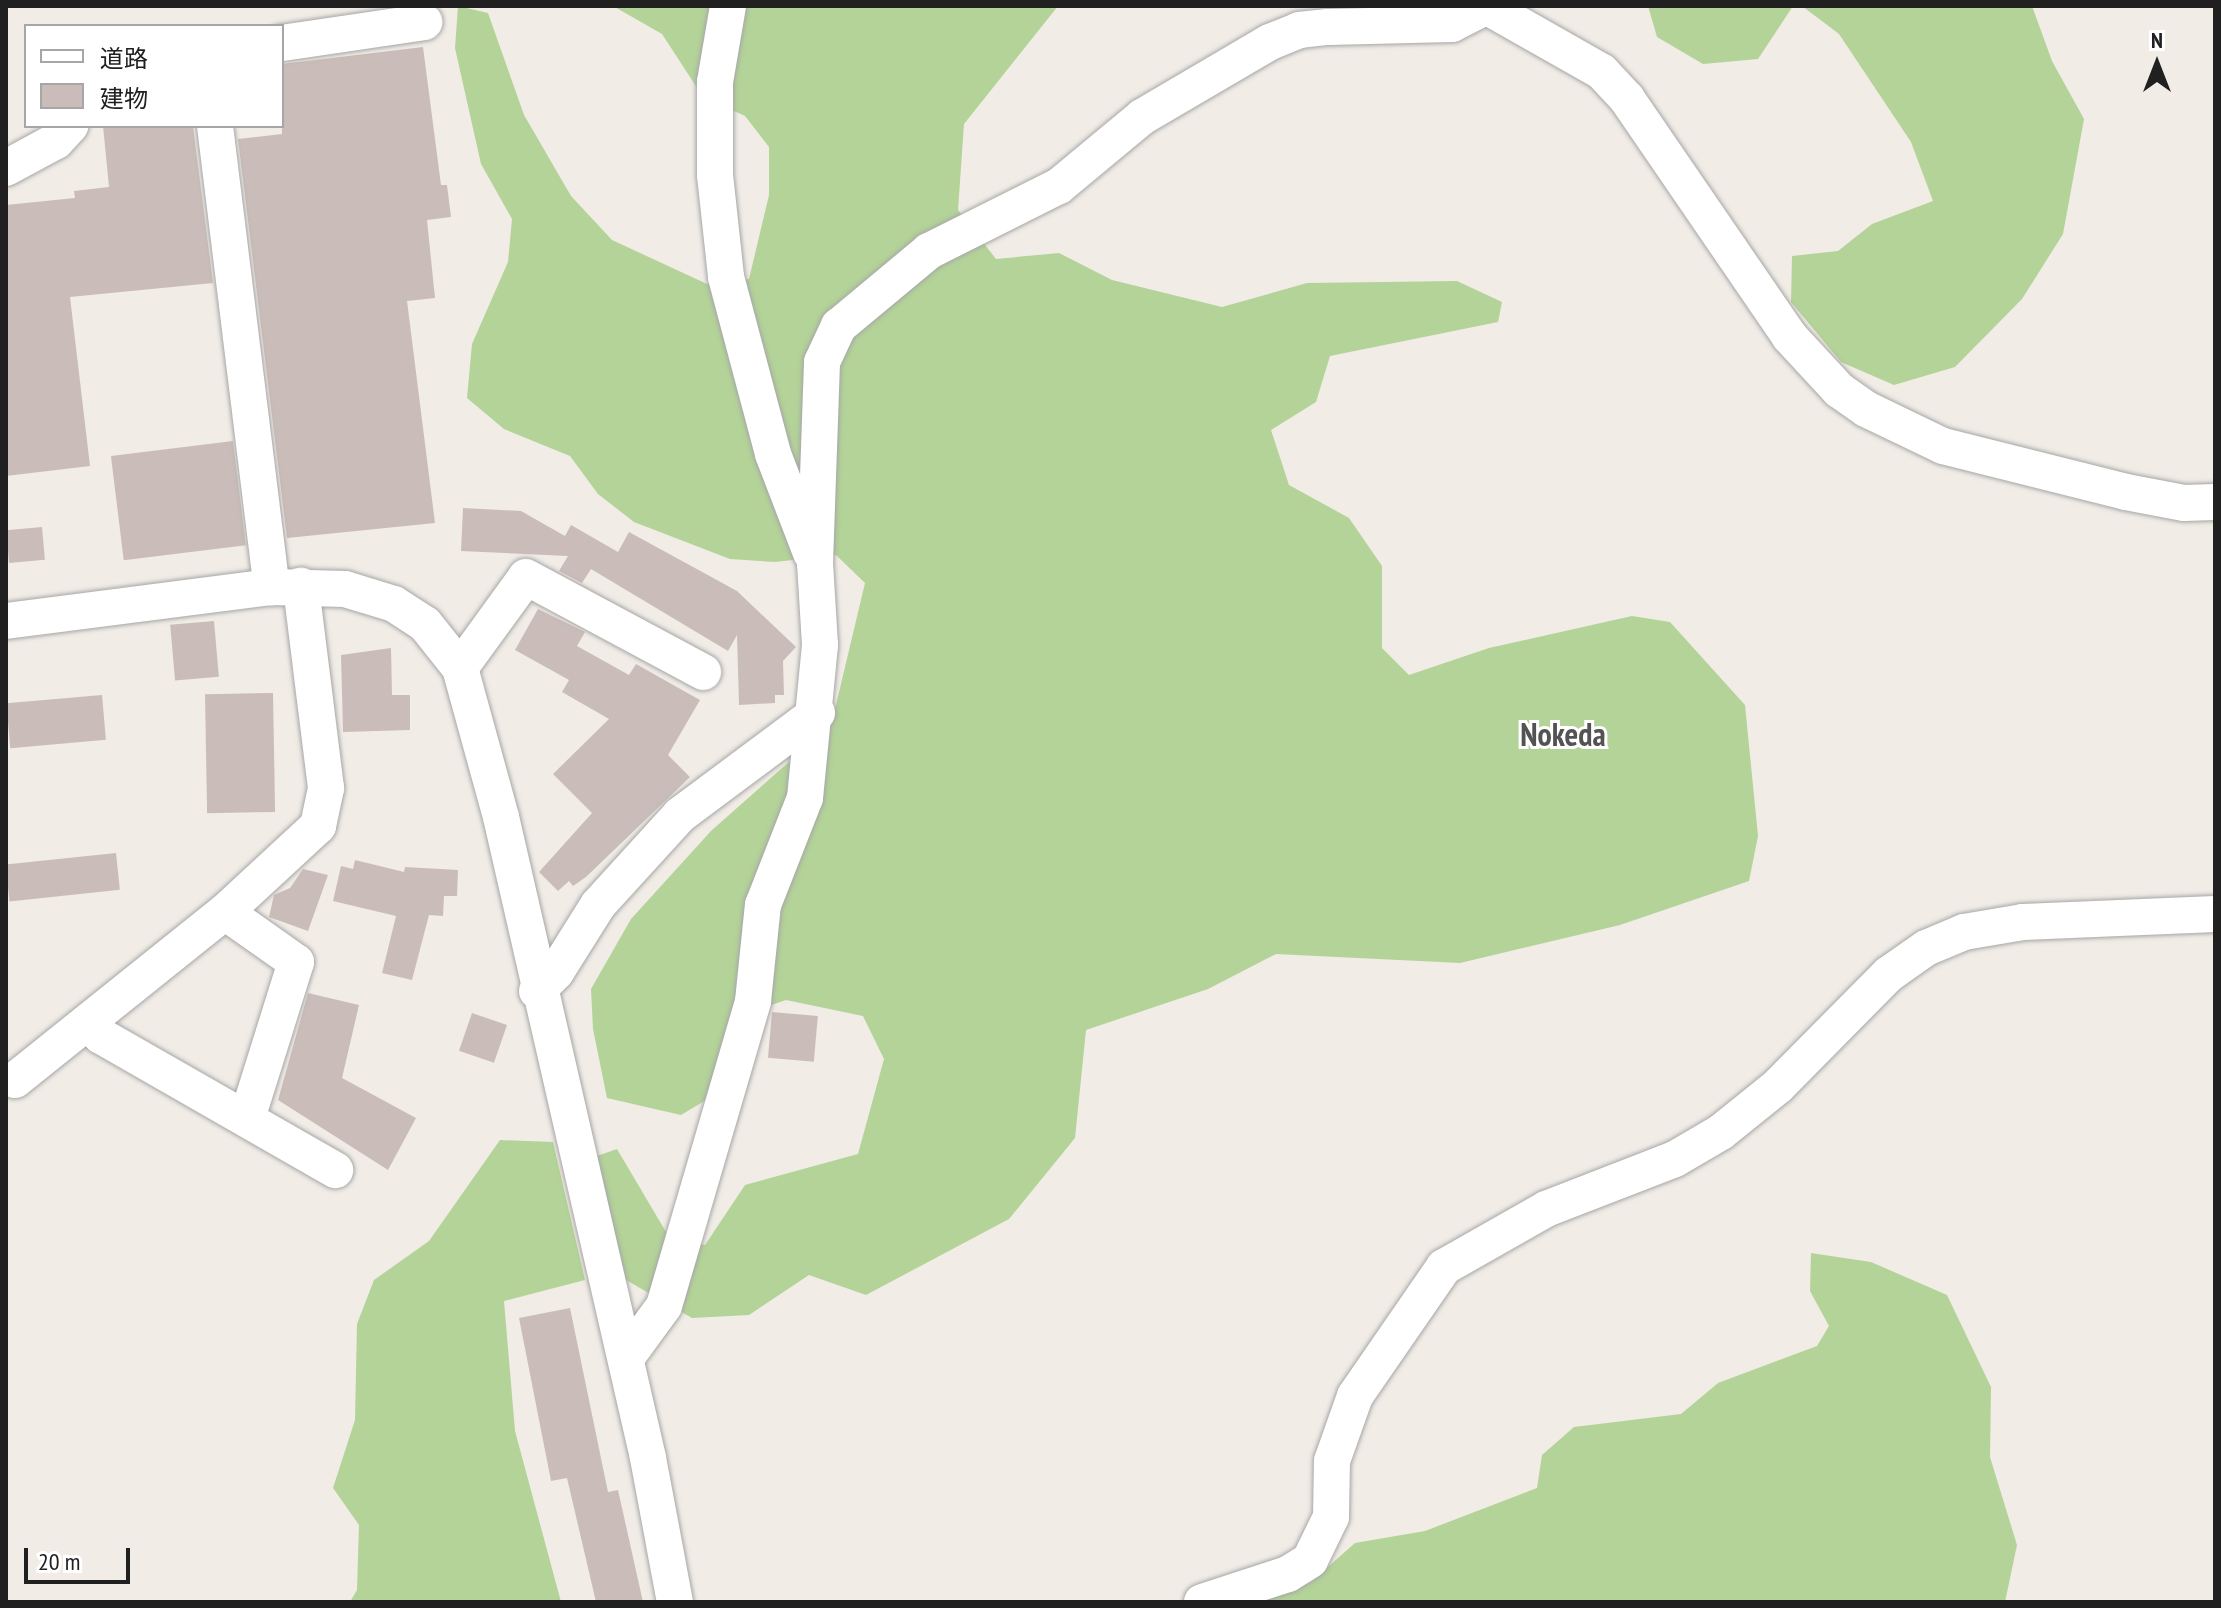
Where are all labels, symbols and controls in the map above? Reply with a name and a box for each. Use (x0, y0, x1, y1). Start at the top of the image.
legend (24, 24, 284, 128)
north arrow (2117, 24, 2197, 104)
text: N (2151, 26, 2163, 54)
text: 道路 (100, 43, 148, 74)
text: 建物 (100, 83, 148, 114)
district label: Nokeda (1520, 715, 1606, 753)
scale bar (28, 1532, 134, 1582)
text: 20 m (38, 1546, 80, 1577)

